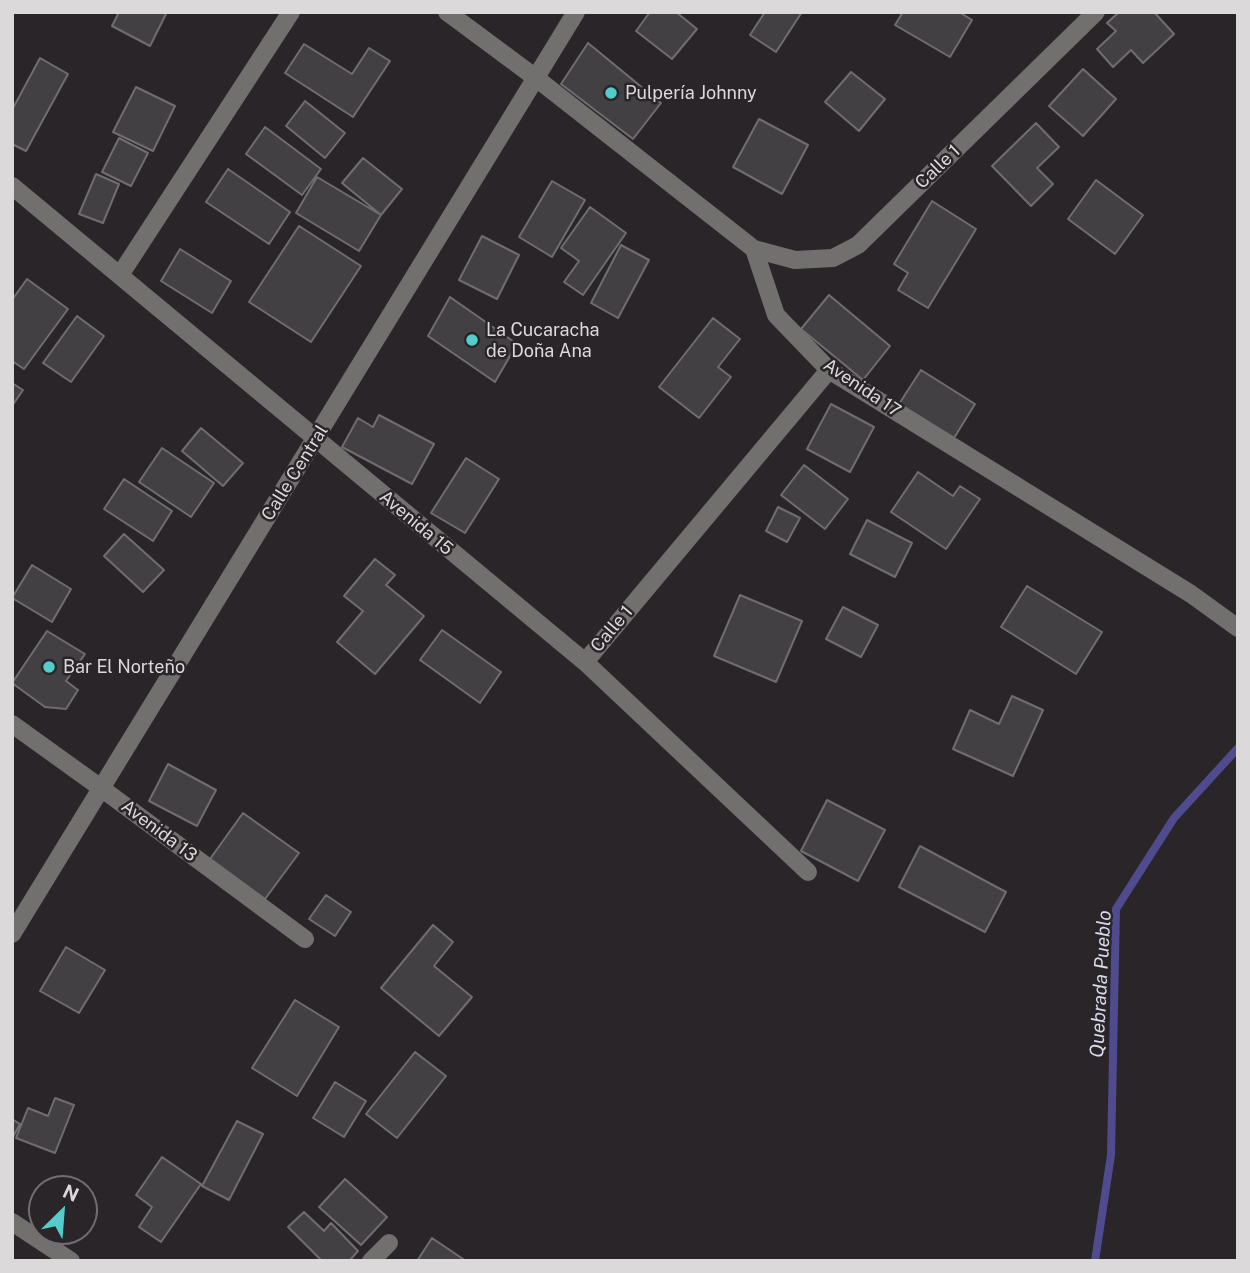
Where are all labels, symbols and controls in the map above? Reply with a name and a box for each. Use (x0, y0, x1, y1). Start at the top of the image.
place label: Pulpería Johnny (625, 82, 757, 104)
marker: Pulpería Johnny (603, 85, 619, 101)
street label: Calle 1 (911, 140, 965, 194)
place label: La Cucaracha de Doña Ana (486, 319, 600, 362)
marker: La Cucaracha de Doña Ana (464, 332, 480, 348)
street label: Avenida 17 (819, 354, 905, 422)
street label: Calle Central (257, 421, 333, 525)
street label: Avenida 15 (375, 486, 457, 560)
street label: Calle 1 (586, 601, 638, 657)
place label: Bar El Norteño (63, 656, 185, 678)
marker: Bar El Norteño (41, 659, 57, 675)
street label: Avenida 13 (117, 795, 201, 867)
water label: Quebrada Pueblo (1086, 910, 1116, 1058)
north arrow (28, 1175, 98, 1245)
text: N (60, 1180, 82, 1206)

